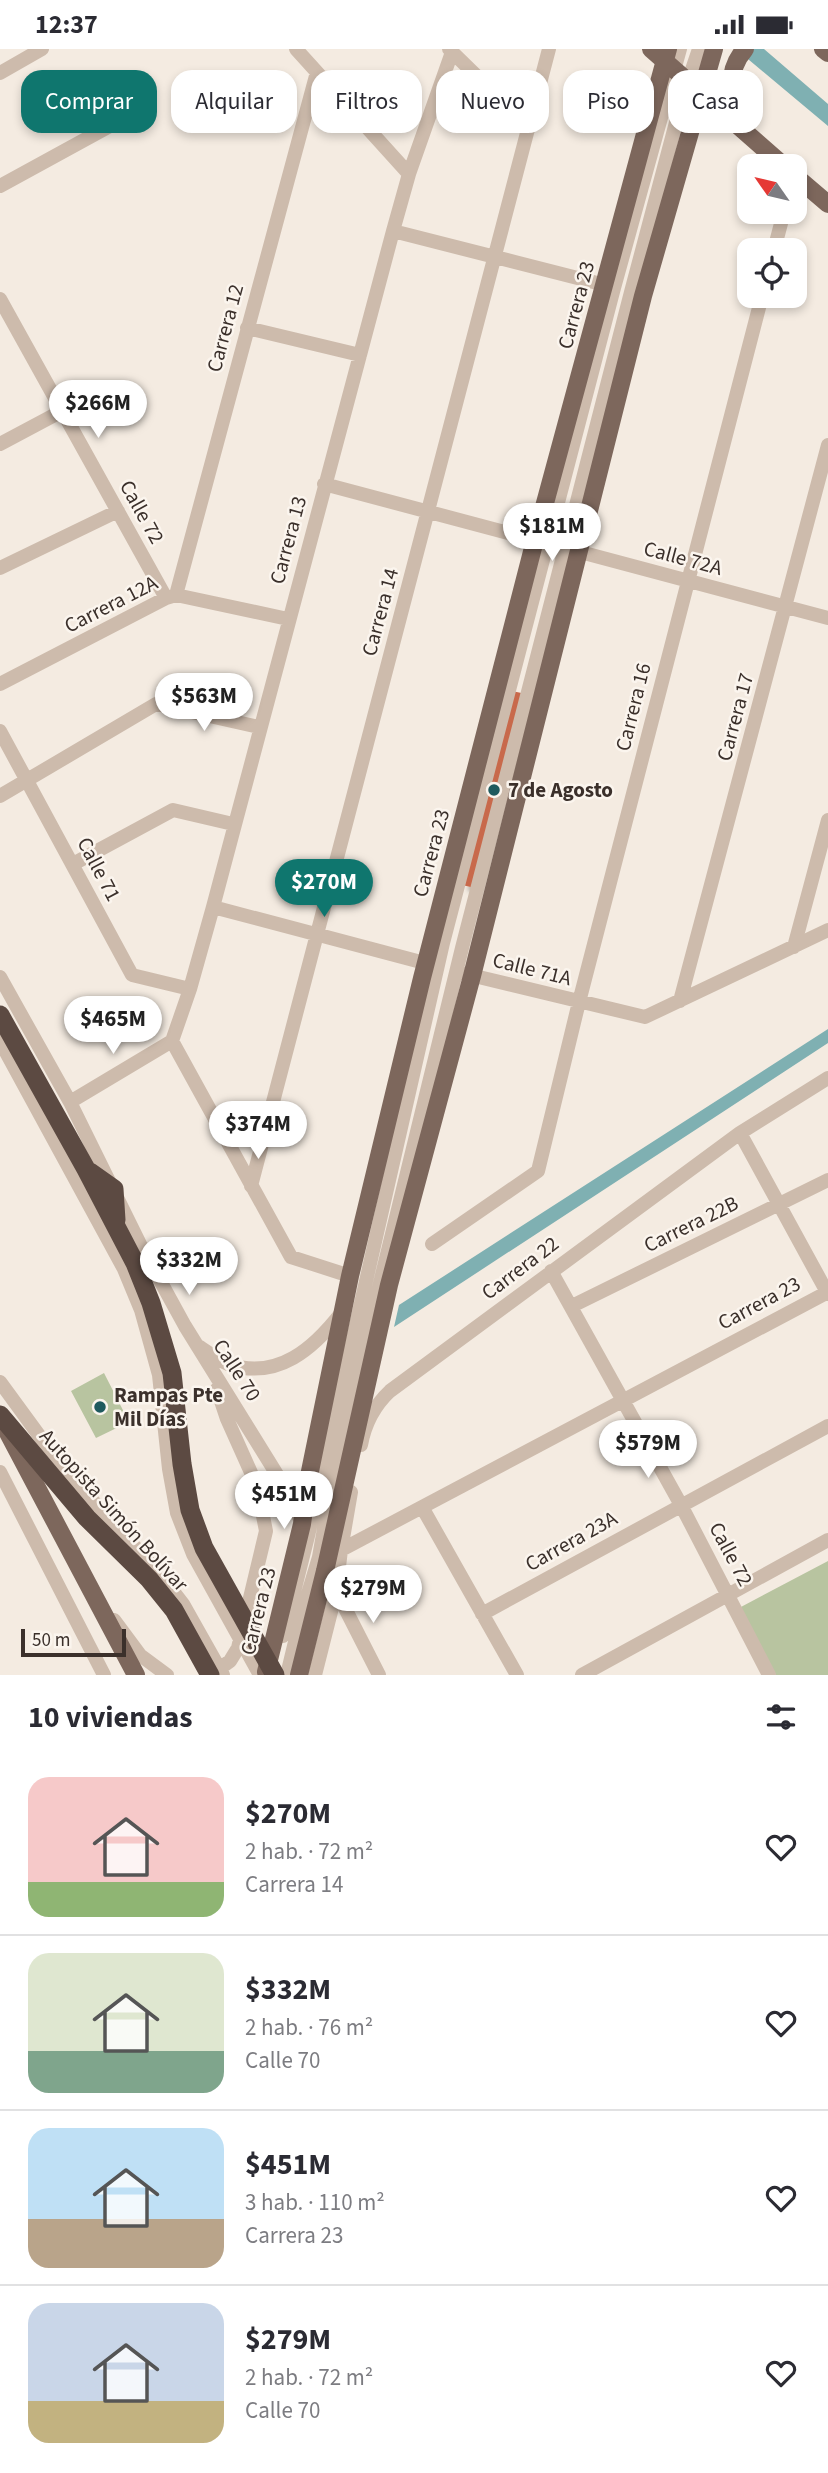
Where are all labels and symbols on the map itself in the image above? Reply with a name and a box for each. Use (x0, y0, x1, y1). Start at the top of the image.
north arrow (737, 154, 807, 224)
street label: Carrera 23 (550, 258, 602, 352)
street label: Carrera 12 (199, 281, 251, 375)
pin: $266M (49, 381, 147, 440)
street label: Calle 72 (112, 475, 172, 549)
street label: Carrera 13 (262, 493, 314, 587)
pin: $181M (503, 503, 601, 563)
street label: Calle 72A (640, 533, 726, 583)
street label: Carrera 14 (354, 565, 406, 659)
street label: Carrera 12A (59, 567, 163, 640)
street label: Carrera 16 (608, 660, 658, 754)
street label: Carrera 17 (709, 670, 761, 764)
pin: $563M (155, 673, 253, 733)
place label: 7 de Agosto (508, 775, 613, 805)
marker: 7 de Agosto (486, 782, 502, 798)
street label: Carrera 23 (405, 806, 457, 900)
street label: Calle 71 (70, 832, 128, 906)
pin: $270M (275, 859, 373, 919)
street label: Calle 71A (489, 945, 575, 993)
pin: $465M (64, 997, 162, 1056)
pin: $374M (209, 1101, 307, 1161)
street label: Carrera 22B (639, 1188, 743, 1260)
street label: Carrera 22 (475, 1229, 565, 1307)
pin: $332M (140, 1237, 238, 1297)
street label: Carrera 23 (712, 1269, 806, 1337)
street label: Calle 70 (206, 1333, 268, 1407)
place label: Rampas Pte Mil Días (114, 1380, 223, 1434)
marker: Rampas Pte Mil Días (92, 1399, 108, 1415)
pin: $579M (599, 1421, 697, 1480)
street label: Autopista Simón Bolívar (33, 1422, 196, 1599)
pin: $451M (235, 1471, 333, 1531)
street label: Carrera 23A (519, 1503, 623, 1579)
street label: Calle 72 (702, 1517, 760, 1591)
street label: Carrera 23 (233, 1564, 283, 1658)
pin: $279M (324, 1565, 422, 1625)
scale bar (21, 1626, 126, 1658)

